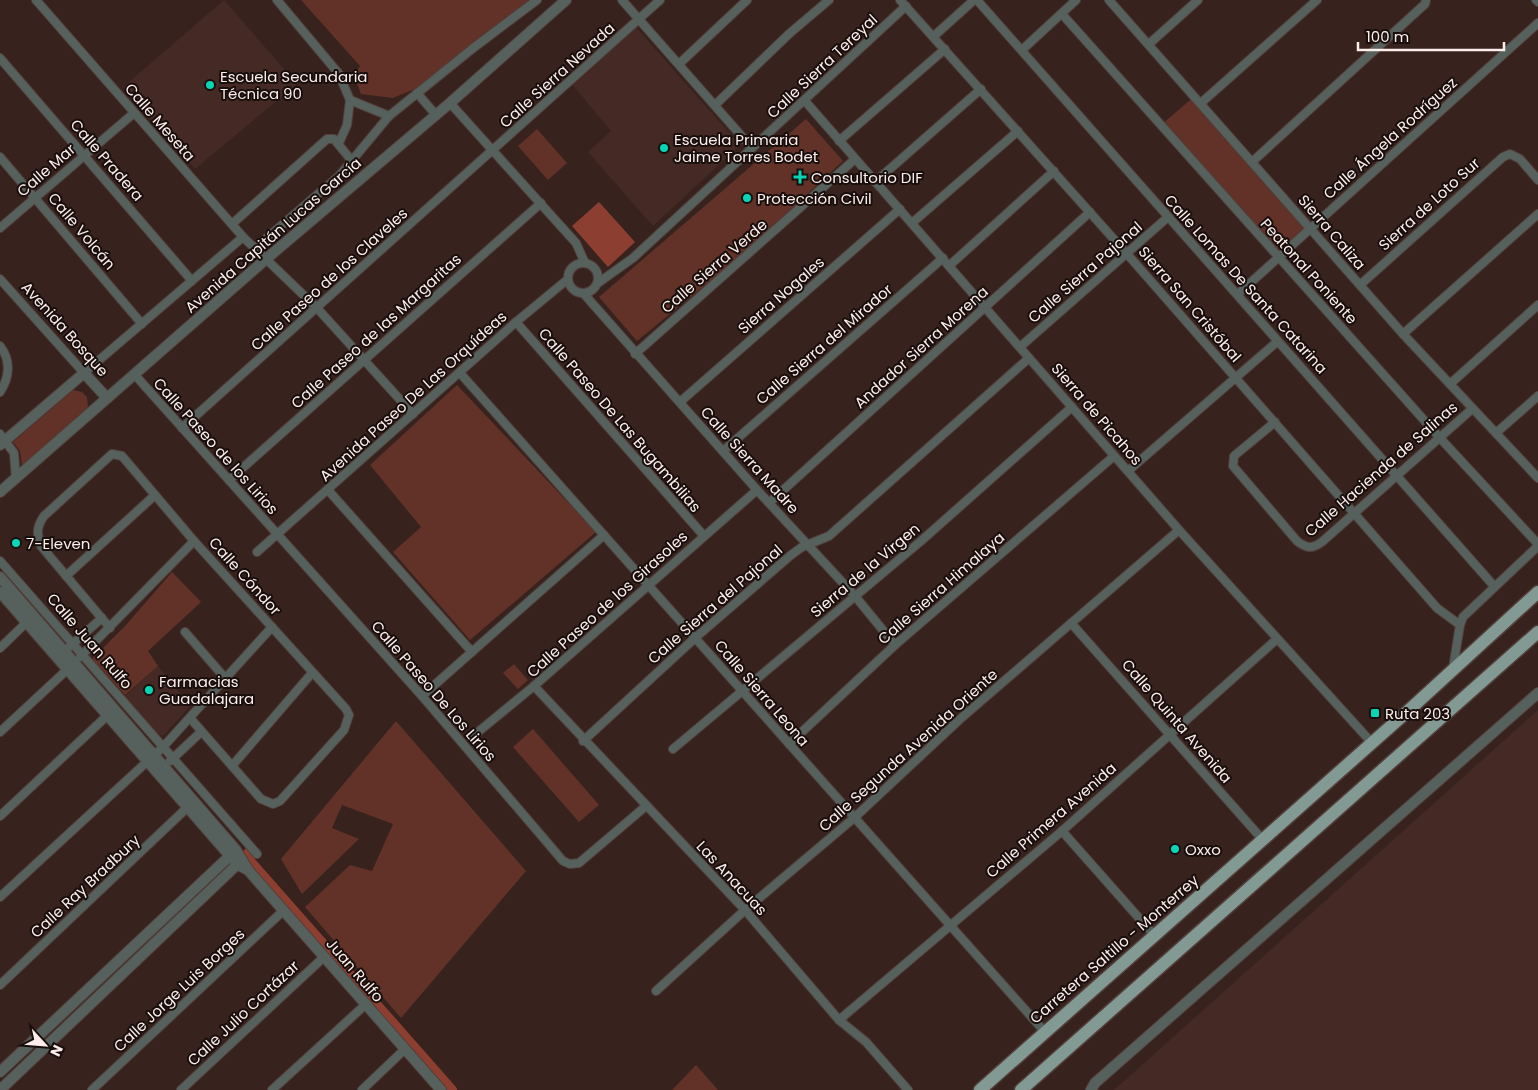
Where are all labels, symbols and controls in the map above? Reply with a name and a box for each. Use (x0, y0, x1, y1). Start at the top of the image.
street label: Calle Sierra Tereyal (762, 9, 882, 123)
street label: Calle Sierra Nevada (495, 18, 619, 132)
scale bar (1358, 20, 1504, 52)
text: 100 m (1366, 26, 1409, 47)
place label: Escuela Secundaria Técnica 90 (220, 66, 367, 104)
street label: Calle Ángela Rodríguez (1319, 72, 1462, 204)
street label: Calle Meseta (120, 78, 200, 166)
marker: Escuela Secundaria Técnica 90 (204, 79, 216, 91)
street label: Calle Pradera (66, 115, 148, 205)
place label: Escuela Primaria Jaime Torres Bodet (674, 129, 818, 167)
street label: Calle Mar (12, 139, 80, 201)
marker: Escuela Primaria Jaime Torres Bodet (658, 142, 670, 154)
street label: Avenida Capitán Lucas García (180, 152, 366, 318)
street label: Sierra de Loto Sur (1374, 153, 1485, 255)
place label: Consultorio DIF (811, 167, 923, 188)
marker: Consultorio DIF (793, 170, 807, 184)
street label: Calle Volcán (44, 188, 120, 274)
place label: Protección Civil (757, 188, 872, 209)
street label: Calle Lomas De Santa Catarina (1160, 190, 1332, 378)
street label: Sierra Caliza (1294, 190, 1370, 274)
marker: Protección Civil (741, 192, 753, 204)
street label: Calle Paseo de los Claveles (246, 203, 412, 355)
street label: Peatonal Poniente (1256, 213, 1362, 329)
street label: Calle Sierra Verde (657, 214, 771, 318)
street label: Calle Sierra Pajonal (1023, 216, 1147, 328)
street label: Sierra San Cristóbal (1134, 241, 1246, 367)
street label: Calle Paseo de las Margaritas (286, 249, 466, 413)
street label: Sierra Nogales (733, 251, 829, 338)
street label: Avenida Bosque (17, 277, 113, 381)
street label: Calle Sierra del Mirador (751, 279, 897, 409)
street label: Andador Sierra Morena (849, 281, 993, 413)
street label: Avenida Paseo De Las Orquídeas (315, 306, 511, 486)
street label: Calle Paseo De Las Bugambilias (534, 323, 706, 517)
street label: Sierra de Picahos (1047, 358, 1147, 470)
street label: Calle Paseo de los Lirios (149, 373, 283, 519)
street label: Calle Hacienda de Salinas (1300, 397, 1462, 541)
street label: Calle Sierra Madre (696, 402, 804, 518)
street label: Sierra de la Virgen (806, 518, 924, 622)
street label: Calle Paseo de los Girasoles (522, 526, 692, 682)
street label: Calle Sierra Himalaya (873, 527, 1009, 649)
street label: Calle Cóndor (204, 532, 286, 620)
place label: 7-Eleven (26, 533, 90, 554)
marker: 7-Eleven (10, 537, 22, 549)
street label: Calle Sierra del Pajonal (643, 540, 787, 668)
street label: Calle Juan Rulfo (42, 589, 138, 693)
street label: Calle Paseo De Los Lirios (367, 616, 501, 766)
street label: Calle Sierra Leona (710, 635, 814, 751)
street label: Calle Quinta Avenida (1117, 654, 1237, 788)
street label: Calle Segunda Avenida Oriente (814, 664, 1002, 836)
place label: Farmacias Guadalajara (159, 671, 254, 709)
marker: Farmacias Guadalajara (143, 684, 155, 696)
place label: Ruta 203 (1385, 703, 1450, 724)
marker: Ruta 203 (1369, 707, 1381, 719)
street label: Calle Primera Avenida (981, 758, 1121, 882)
street label: Calle Ray Bradbury (26, 829, 145, 942)
street label: Las Anacuas (692, 836, 772, 920)
place label: Oxxo (1185, 839, 1221, 860)
marker: Oxxo (1169, 843, 1181, 855)
street label: Carretera Saltillo - Monterrey (1025, 869, 1203, 1028)
street label: Calle Jorge Luis Borges (109, 923, 249, 1056)
street label: Juan Rulfo (321, 934, 389, 1006)
street label: Calle Julio Cortázar (182, 955, 304, 1070)
north arrow (20, 1020, 70, 1070)
text: N (45, 1042, 68, 1060)

